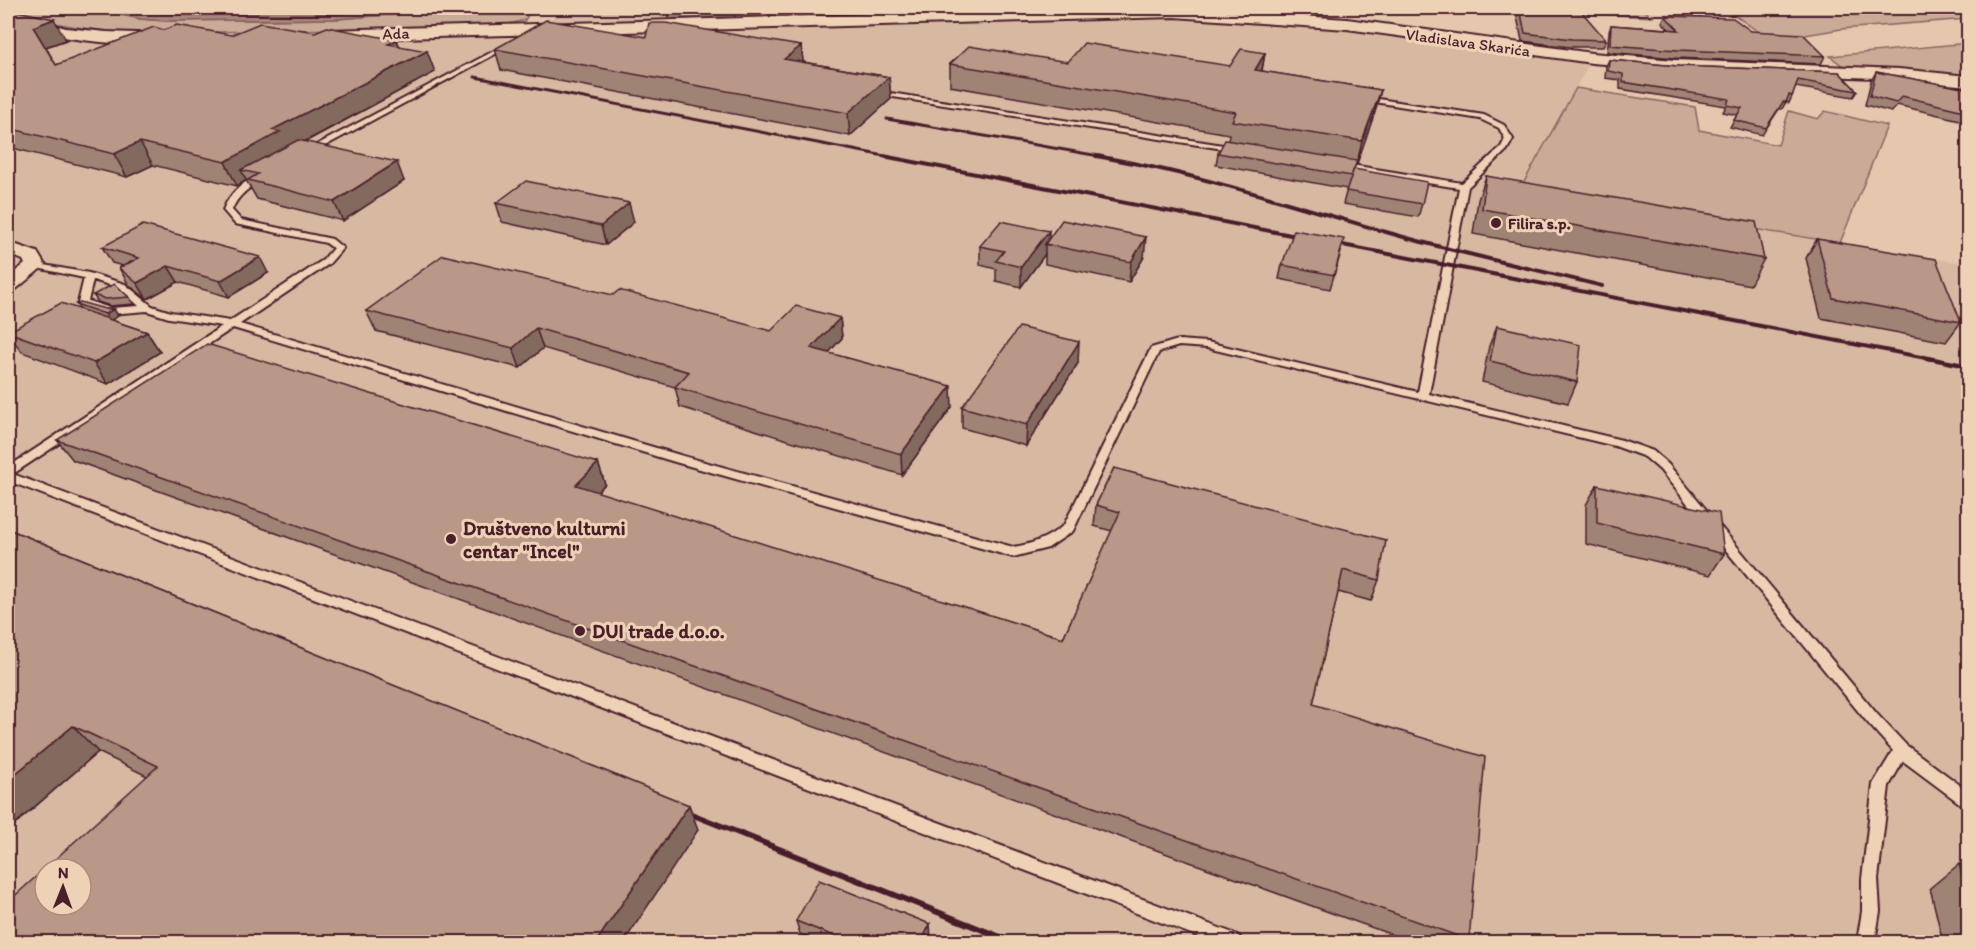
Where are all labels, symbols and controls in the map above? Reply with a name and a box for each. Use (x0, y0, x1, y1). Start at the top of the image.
street label: Ada (382, 24, 411, 43)
street label: Vladislava Skarića (1404, 24, 1532, 61)
place label: Filira s.p. (1508, 214, 1570, 234)
marker: Filira s.p. (1489, 216, 1503, 230)
place label: Društveno kulturni centar "Incel" (463, 516, 626, 563)
marker: Društveno kulturni centar "Incel" (444, 532, 458, 546)
place label: DUI trade d.o.o. (592, 619, 725, 643)
marker: DUI trade d.o.o. (573, 624, 587, 638)
north arrow (33, 857, 93, 917)
text: N (58, 863, 69, 882)

